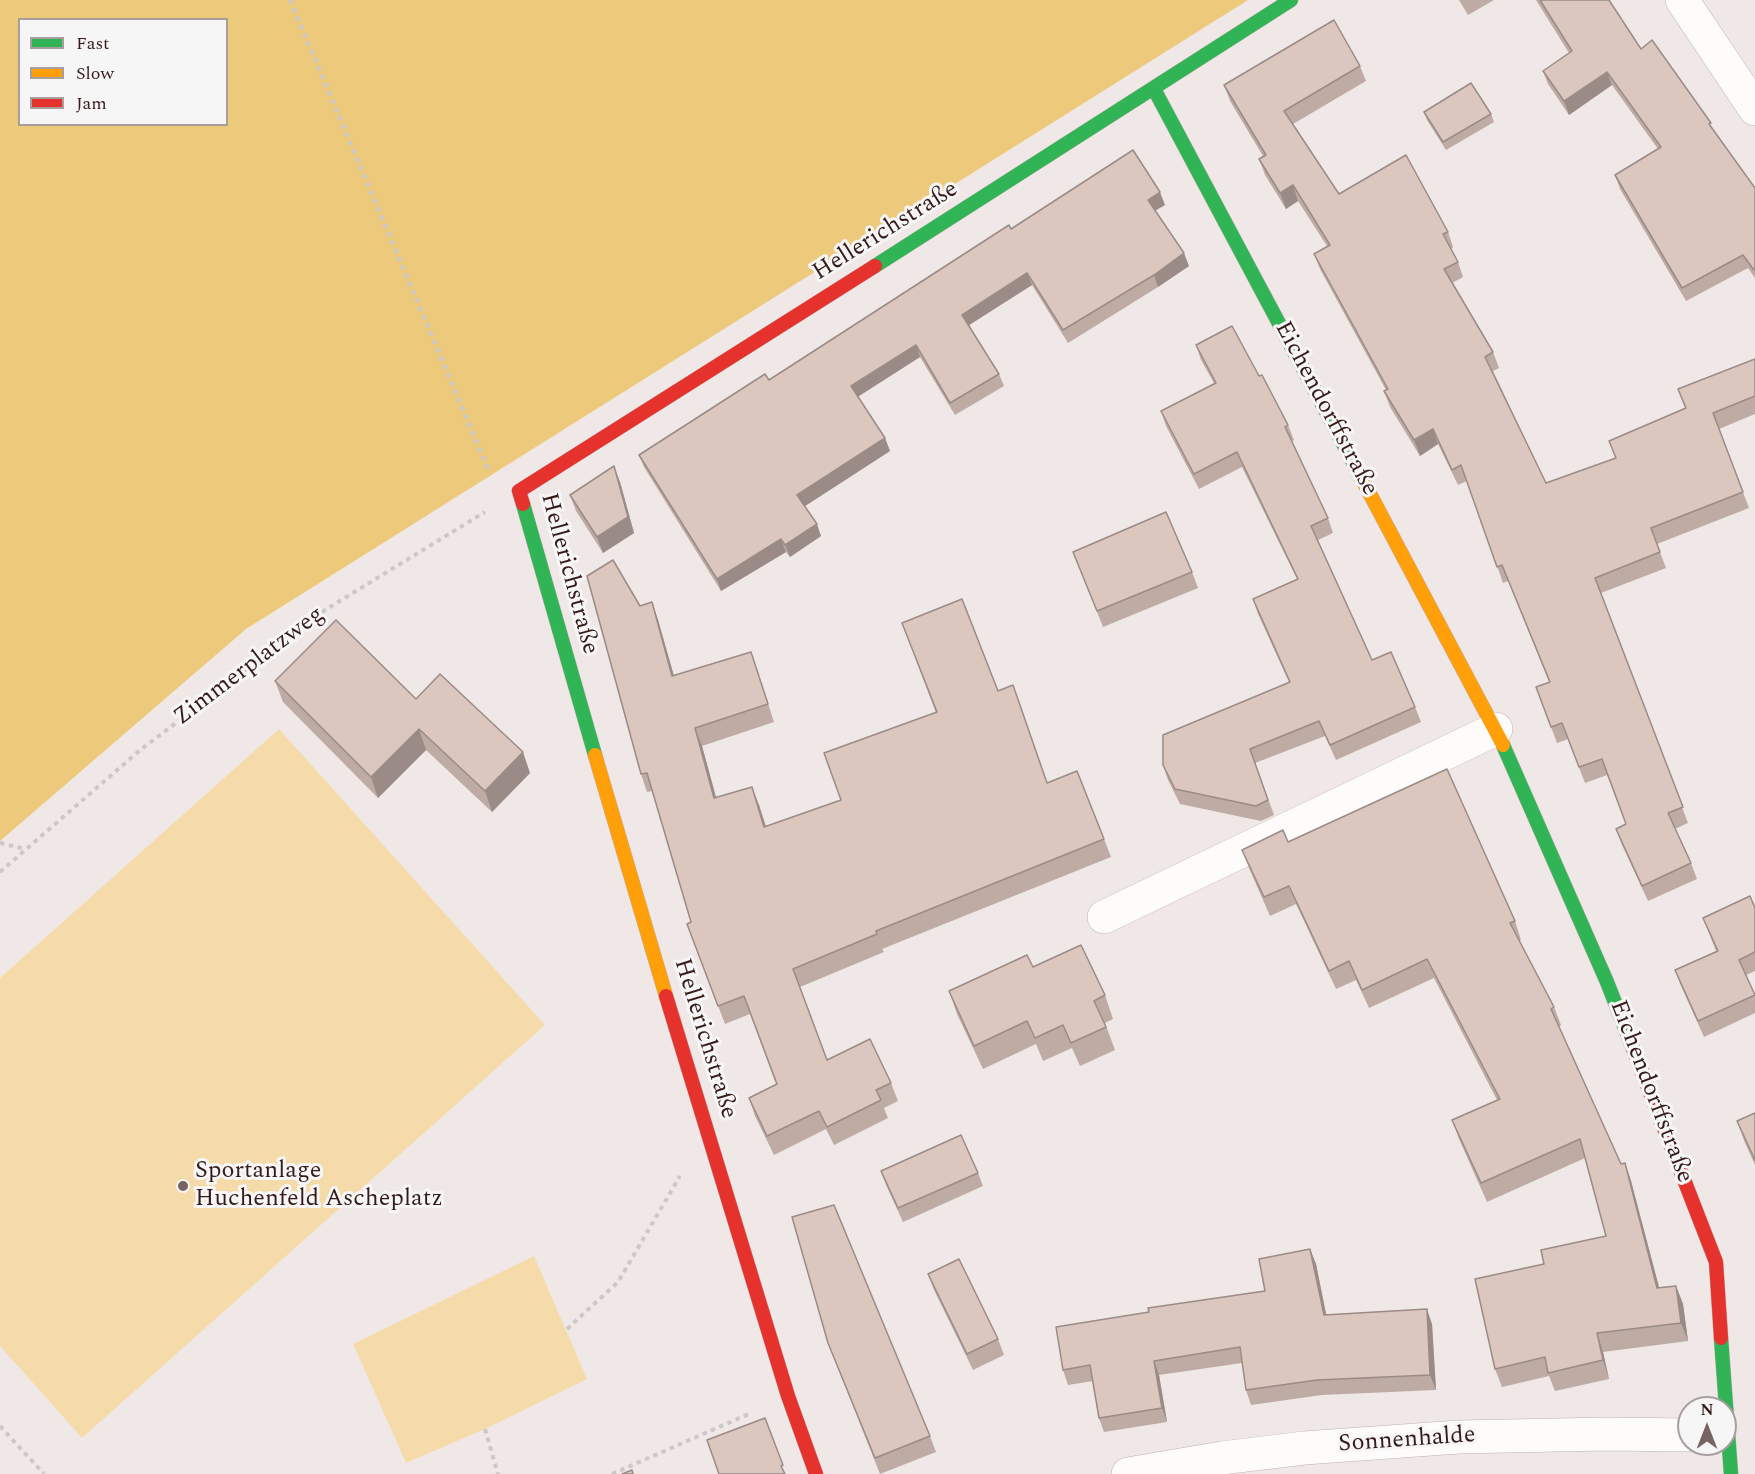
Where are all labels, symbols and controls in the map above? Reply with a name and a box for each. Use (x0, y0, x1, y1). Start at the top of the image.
legend (18, 18, 228, 126)
text: Fast (76, 30, 109, 57)
text: Slow (76, 60, 114, 87)
text: Jam (76, 90, 107, 117)
street label: Hellerichstraße (808, 176, 964, 288)
street label: Eichendorffstraße (1267, 317, 1383, 501)
street label: Hellerichstraße (533, 490, 603, 658)
street label: Zimmerplatzweg (169, 601, 331, 733)
street label: Hellerichstraße (666, 956, 742, 1122)
street label: Eichendorffstraße (1602, 997, 1698, 1187)
place label: Sportanlage Huchenfeld Ascheplatz (195, 1158, 443, 1214)
marker: Sportanlage Huchenfeld Ascheplatz (176, 1179, 190, 1193)
north arrow (1677, 1396, 1737, 1456)
text: N (1700, 1398, 1714, 1422)
street label: Sonnenhalde (1338, 1422, 1476, 1460)

